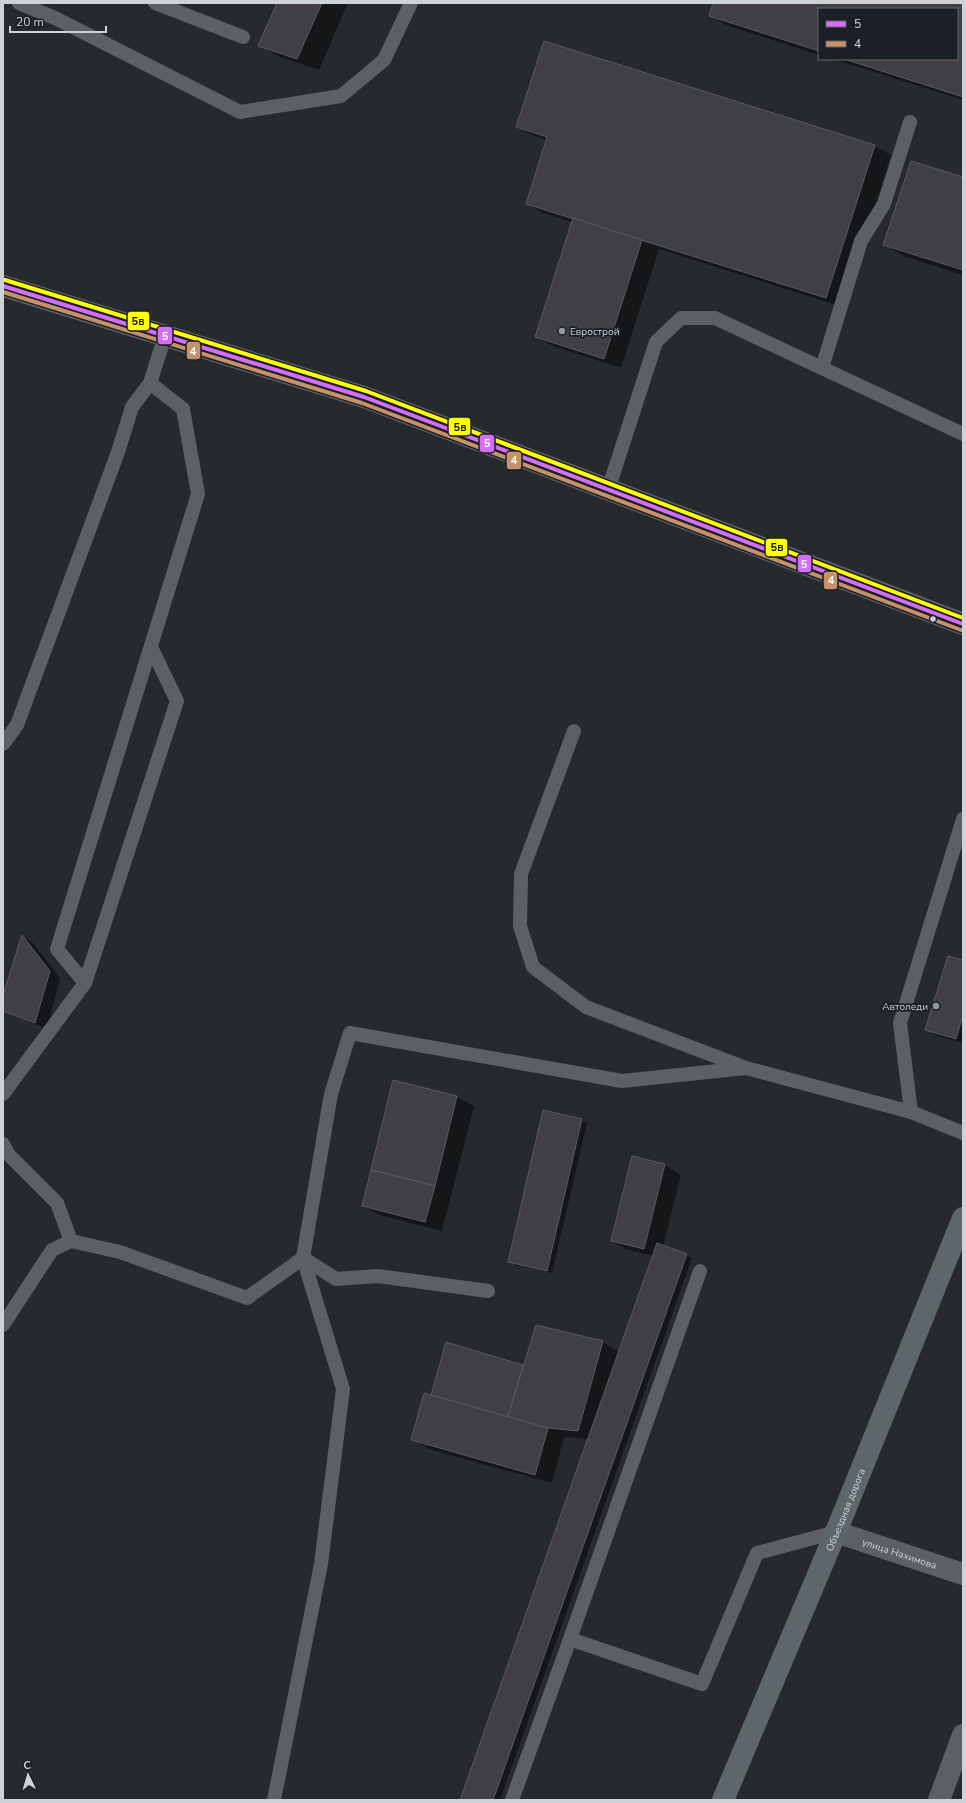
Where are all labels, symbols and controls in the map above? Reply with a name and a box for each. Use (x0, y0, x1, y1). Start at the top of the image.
scale bar (10, 8, 106, 34)
legend (818, 8, 958, 60)
text: 20 m (16, 14, 44, 30)
text: 5 (854, 16, 861, 32)
text: 4 (854, 36, 861, 52)
line badge: 5в (127, 311, 150, 331)
text: 5в (132, 314, 144, 329)
place label: Еврострой (570, 325, 620, 339)
line badge: 5 (157, 326, 173, 345)
marker: Еврострой (557, 326, 567, 336)
text: 5 (162, 329, 169, 344)
line badge: 4 (186, 341, 201, 360)
text: 4 (190, 344, 197, 359)
line badge: 5в (448, 417, 471, 436)
text: 5в (454, 420, 466, 435)
line badge: 5 (479, 434, 495, 453)
text: 5 (484, 436, 491, 451)
line badge: 4 (506, 451, 522, 470)
text: 4 (511, 453, 518, 468)
line badge: 5в (765, 538, 788, 557)
text: 5в (771, 540, 783, 555)
line badge: 5 (797, 554, 812, 573)
text: 5 (801, 557, 808, 572)
line badge: 4 (823, 571, 838, 590)
text: 4 (828, 573, 835, 588)
unlabelled marker (928, 614, 938, 624)
place label: Автоледи (882, 1000, 928, 1014)
marker: Автоледи (931, 1001, 941, 1011)
street label: Объездная дорога (823, 1467, 869, 1553)
street label: улица Нахимова (860, 1535, 938, 1573)
north arrow (8, 1755, 48, 1795)
text: С (23, 1758, 32, 1773)

